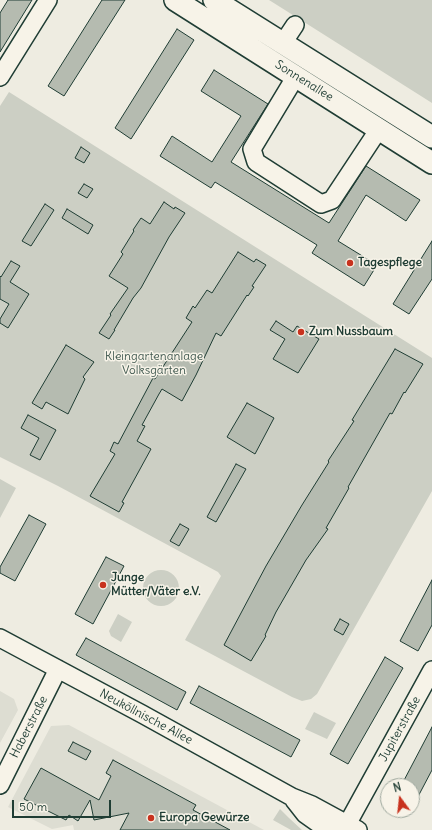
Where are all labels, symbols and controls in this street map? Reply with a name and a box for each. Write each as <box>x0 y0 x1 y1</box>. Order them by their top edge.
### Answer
street label: Sonnenallee <box>272 57 336 105</box>
place label: Tagespflege <box>358 256 422 270</box>
marker: Tagespflege <box>345 258 355 268</box>
place label: Zum Nussbaum <box>309 325 393 339</box>
marker: Zum Nussbaum <box>296 327 306 337</box>
park label: Kleingartenanlage Volksgärten <box>105 350 203 378</box>
place label: Junge Mütter/Väter e.V. <box>111 571 201 599</box>
marker: Junge Mütter/Väter e.V. <box>98 580 108 590</box>
street label: Neuköllnische Allee <box>97 686 195 748</box>
street label: Haberstraße <box>7 694 51 760</box>
street label: Jupiterstraße <box>376 694 424 764</box>
north arrow <box>380 778 420 818</box>
text: N <box>392 780 403 795</box>
scale bar <box>14 792 113 818</box>
text: 50 m <box>19 799 47 814</box>
place label: Europa Gewürze <box>159 811 249 825</box>
marker: Europa Gewürze <box>146 813 156 823</box>

